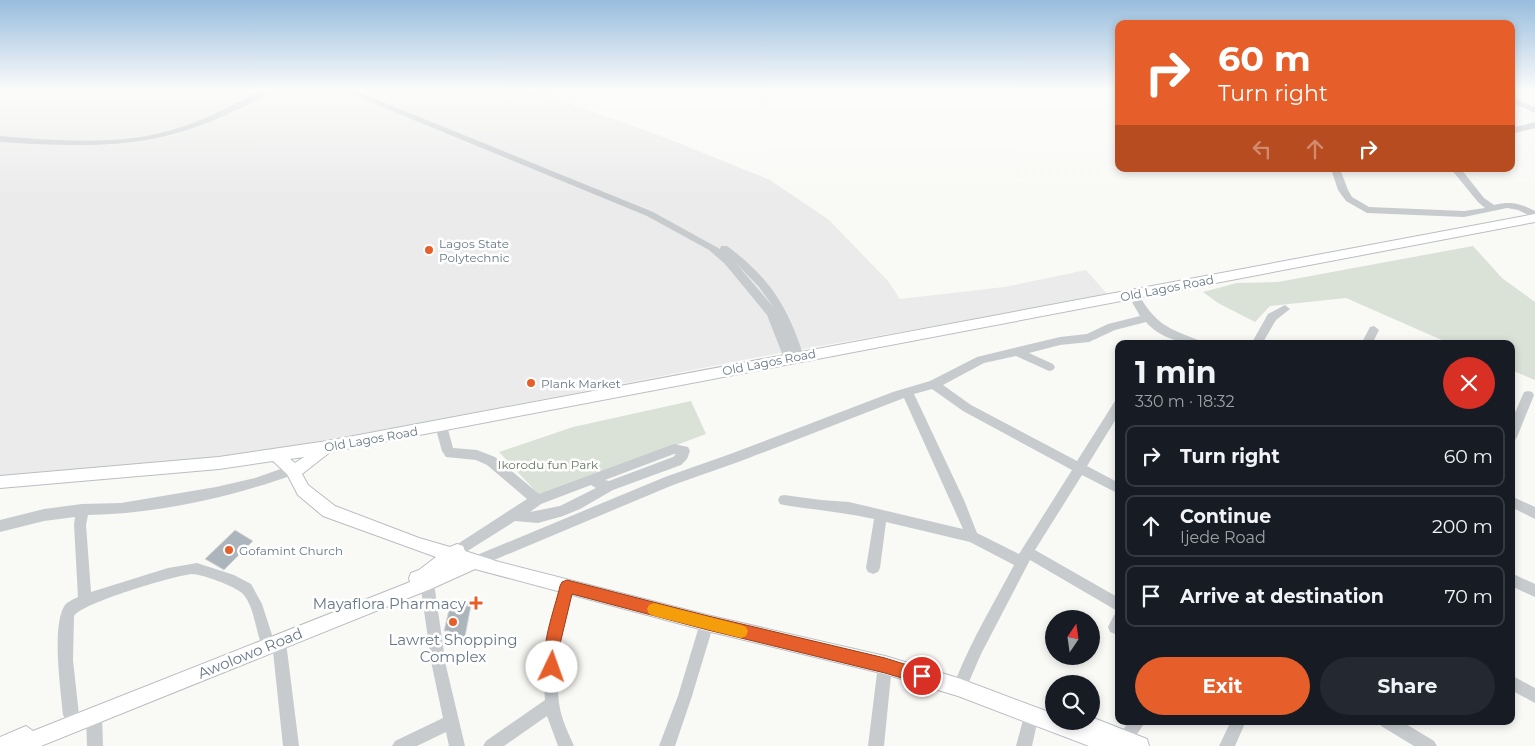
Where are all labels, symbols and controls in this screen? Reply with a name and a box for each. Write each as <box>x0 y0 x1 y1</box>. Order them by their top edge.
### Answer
text: 60 m <box>1218 37 1311 80</box>
icon: right <box>1135 40 1200 105</box>
text: Turn right <box>1218 80 1328 107</box>
icon: left <box>1248 135 1276 163</box>
icon: ahead <box>1301 135 1329 163</box>
icon: right <box>1354 135 1382 163</box>
place label: Lagos State Polytechnic <box>439 236 510 265</box>
marker: Lagos State Polytechnic <box>423 244 435 256</box>
street label: Old Lagos Road <box>1119 272 1215 304</box>
street label: Old Lagos Road <box>721 346 817 378</box>
text: 1 min <box>1135 354 1216 391</box>
button: close <box>1443 357 1495 409</box>
place label: Plank Market <box>541 376 621 391</box>
marker: Plank Market <box>525 377 537 389</box>
text: 330 m · 18:32 <box>1135 392 1235 411</box>
street label: Old Lagos Road <box>323 423 419 455</box>
icon: right <box>1137 442 1165 470</box>
text: Turn right <box>1180 445 1280 468</box>
text: 60 m <box>1444 445 1493 468</box>
park label: Ikorodu fun Park <box>498 457 599 472</box>
text: Continue <box>1180 505 1271 528</box>
icon: ahead <box>1137 512 1165 540</box>
text: 200 m <box>1432 515 1493 538</box>
text: Ijede Road <box>1180 528 1266 547</box>
place label: Gofamint Church <box>239 543 343 558</box>
marker: Gofamint Church <box>223 544 235 556</box>
icon: arrive <box>1137 582 1165 610</box>
text: Arrive at destination <box>1180 585 1384 608</box>
text: 70 m <box>1444 585 1493 608</box>
place label: Mayaflora Pharmacy <box>313 594 467 613</box>
marker: Mayaflora Pharmacy <box>470 597 482 609</box>
north arrow <box>1045 610 1100 665</box>
map controls <box>1045 610 1100 730</box>
marker: Lawret Shopping Complex <box>447 616 459 628</box>
street label: Awolowo Road <box>195 623 305 683</box>
place label: Lawret Shopping Complex <box>388 630 518 666</box>
position arrow <box>525 640 577 692</box>
pin <box>901 655 943 697</box>
button: Exit <box>1135 657 1310 715</box>
button: Share <box>1320 657 1495 715</box>
icon: arrive <box>908 662 936 690</box>
button: search <box>1045 675 1100 730</box>

